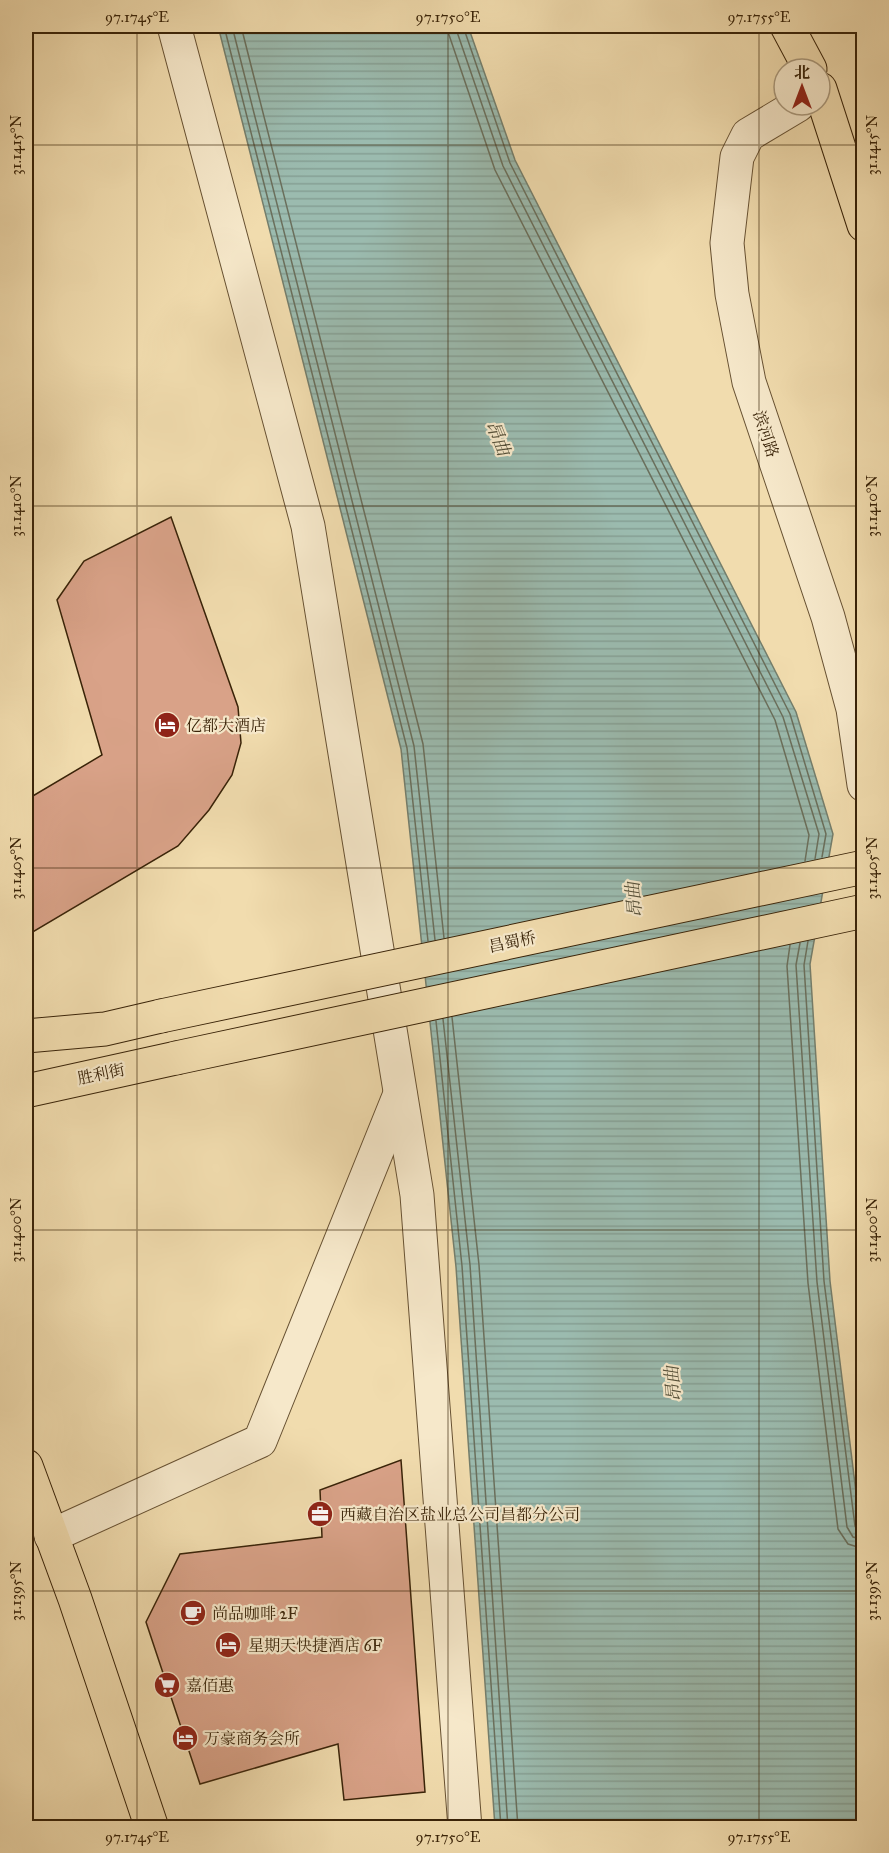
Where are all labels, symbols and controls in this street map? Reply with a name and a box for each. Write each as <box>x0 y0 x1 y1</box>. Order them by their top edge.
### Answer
text: 97.1745°E <box>105 8 169 26</box>
text: 97.1750°E <box>416 8 481 26</box>
text: 97.1755°E <box>727 8 791 26</box>
north arrow <box>772 57 832 117</box>
text: 北 <box>794 63 810 82</box>
text: 31.1415°N <box>7 115 25 175</box>
text: 31.1415°N <box>863 115 881 175</box>
street label: 滨河路 <box>750 408 782 460</box>
water label: 昂曲 <box>481 417 516 461</box>
text: 31.1410°N <box>7 475 25 537</box>
text: 31.1410°N <box>863 475 881 537</box>
hotel icon: 亿都大酒店 <box>152 710 182 740</box>
place label: 亿都大酒店 <box>186 716 266 735</box>
text: 31.1405°N <box>7 836 25 900</box>
text: 31.1405°N <box>863 836 881 900</box>
water label: 昂曲 <box>621 879 647 919</box>
street label: 昌蜀桥 <box>487 928 537 956</box>
street label: 胜利街 <box>76 1060 126 1088</box>
text: 31.1400°N <box>7 1197 25 1262</box>
text: 31.1400°N <box>863 1197 881 1262</box>
water label: 昂曲 <box>660 1363 686 1403</box>
office icon: 西藏自治区盐业总公司昌都分公司 <box>305 1499 335 1529</box>
place label: 西藏自治区盐业总公司昌都分公司 <box>340 1505 580 1524</box>
text: 31.1395°N <box>7 1561 25 1621</box>
text: 31.1395°N <box>863 1561 881 1621</box>
cafe icon: 尚品咖啡 2F <box>178 1598 208 1628</box>
place label: 尚品咖啡 2F <box>212 1604 298 1623</box>
hotel icon: 星期天快捷酒店 6F <box>213 1630 243 1660</box>
place label: 星期天快捷酒店 6F <box>248 1636 383 1655</box>
supermarket icon: 嘉佰惠 <box>152 1670 182 1700</box>
place label: 嘉佰惠 <box>186 1676 234 1695</box>
hotel icon: 万豪商务会所 <box>170 1723 200 1753</box>
place label: 万豪商务会所 <box>204 1729 300 1748</box>
text: 97.1745°E <box>105 1828 169 1846</box>
text: 97.1750°E <box>416 1828 481 1846</box>
text: 97.1755°E <box>727 1828 791 1846</box>

